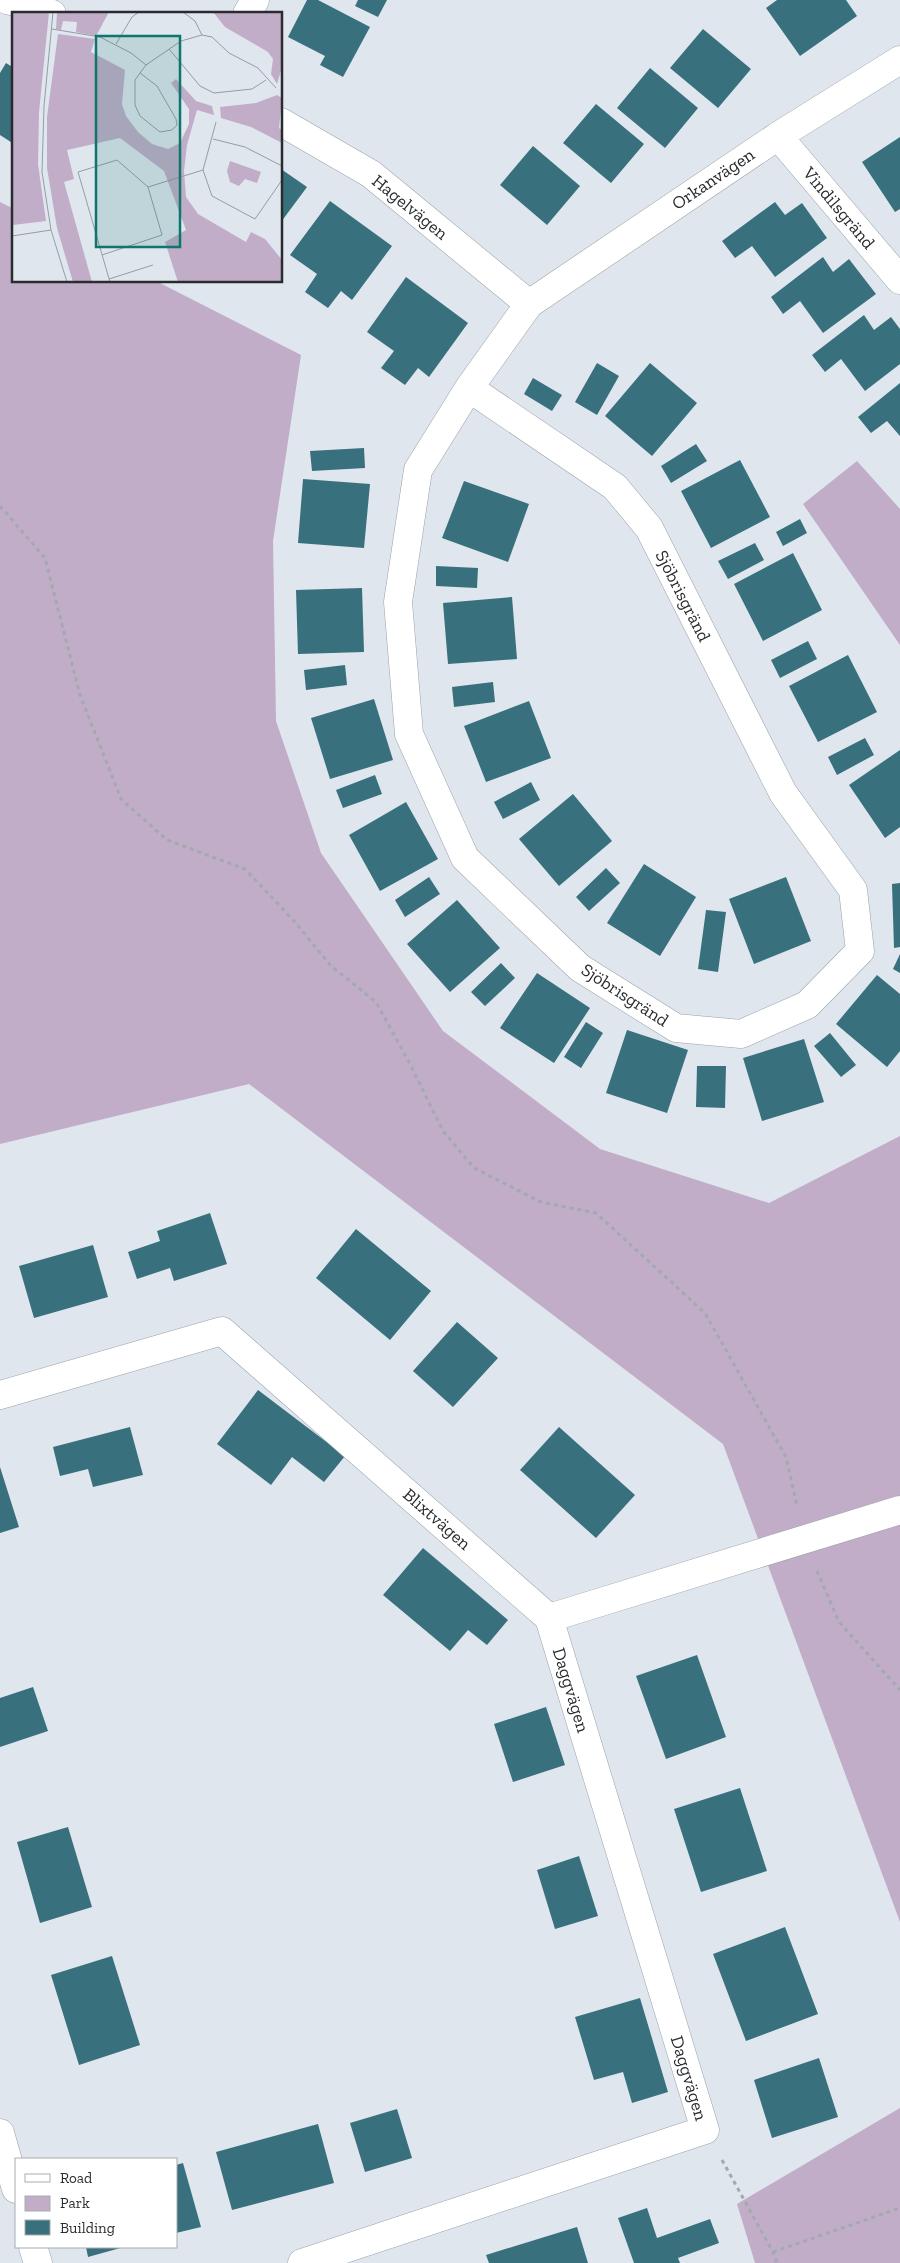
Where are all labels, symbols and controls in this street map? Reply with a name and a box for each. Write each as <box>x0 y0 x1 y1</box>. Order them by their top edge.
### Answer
inset map <box>12 12 282 282</box>
street label: Orkanvägen <box>667 143 759 215</box>
street label: Vindilsgränd <box>798 162 880 254</box>
street label: Hagelvägen <box>368 170 453 245</box>
street label: Sjöbrisgränd <box>651 547 716 646</box>
street label: Sjöbrisgränd <box>577 959 673 1031</box>
street label: Blixtvägen <box>398 1483 476 1555</box>
street label: Daggvägen <box>548 1645 595 1736</box>
street label: Daggvägen <box>666 2033 713 2124</box>
legend <box>15 2158 178 2248</box>
text: Road <box>60 2169 93 2187</box>
text: Park <box>60 2194 90 2212</box>
text: Building <box>60 2219 115 2237</box>

